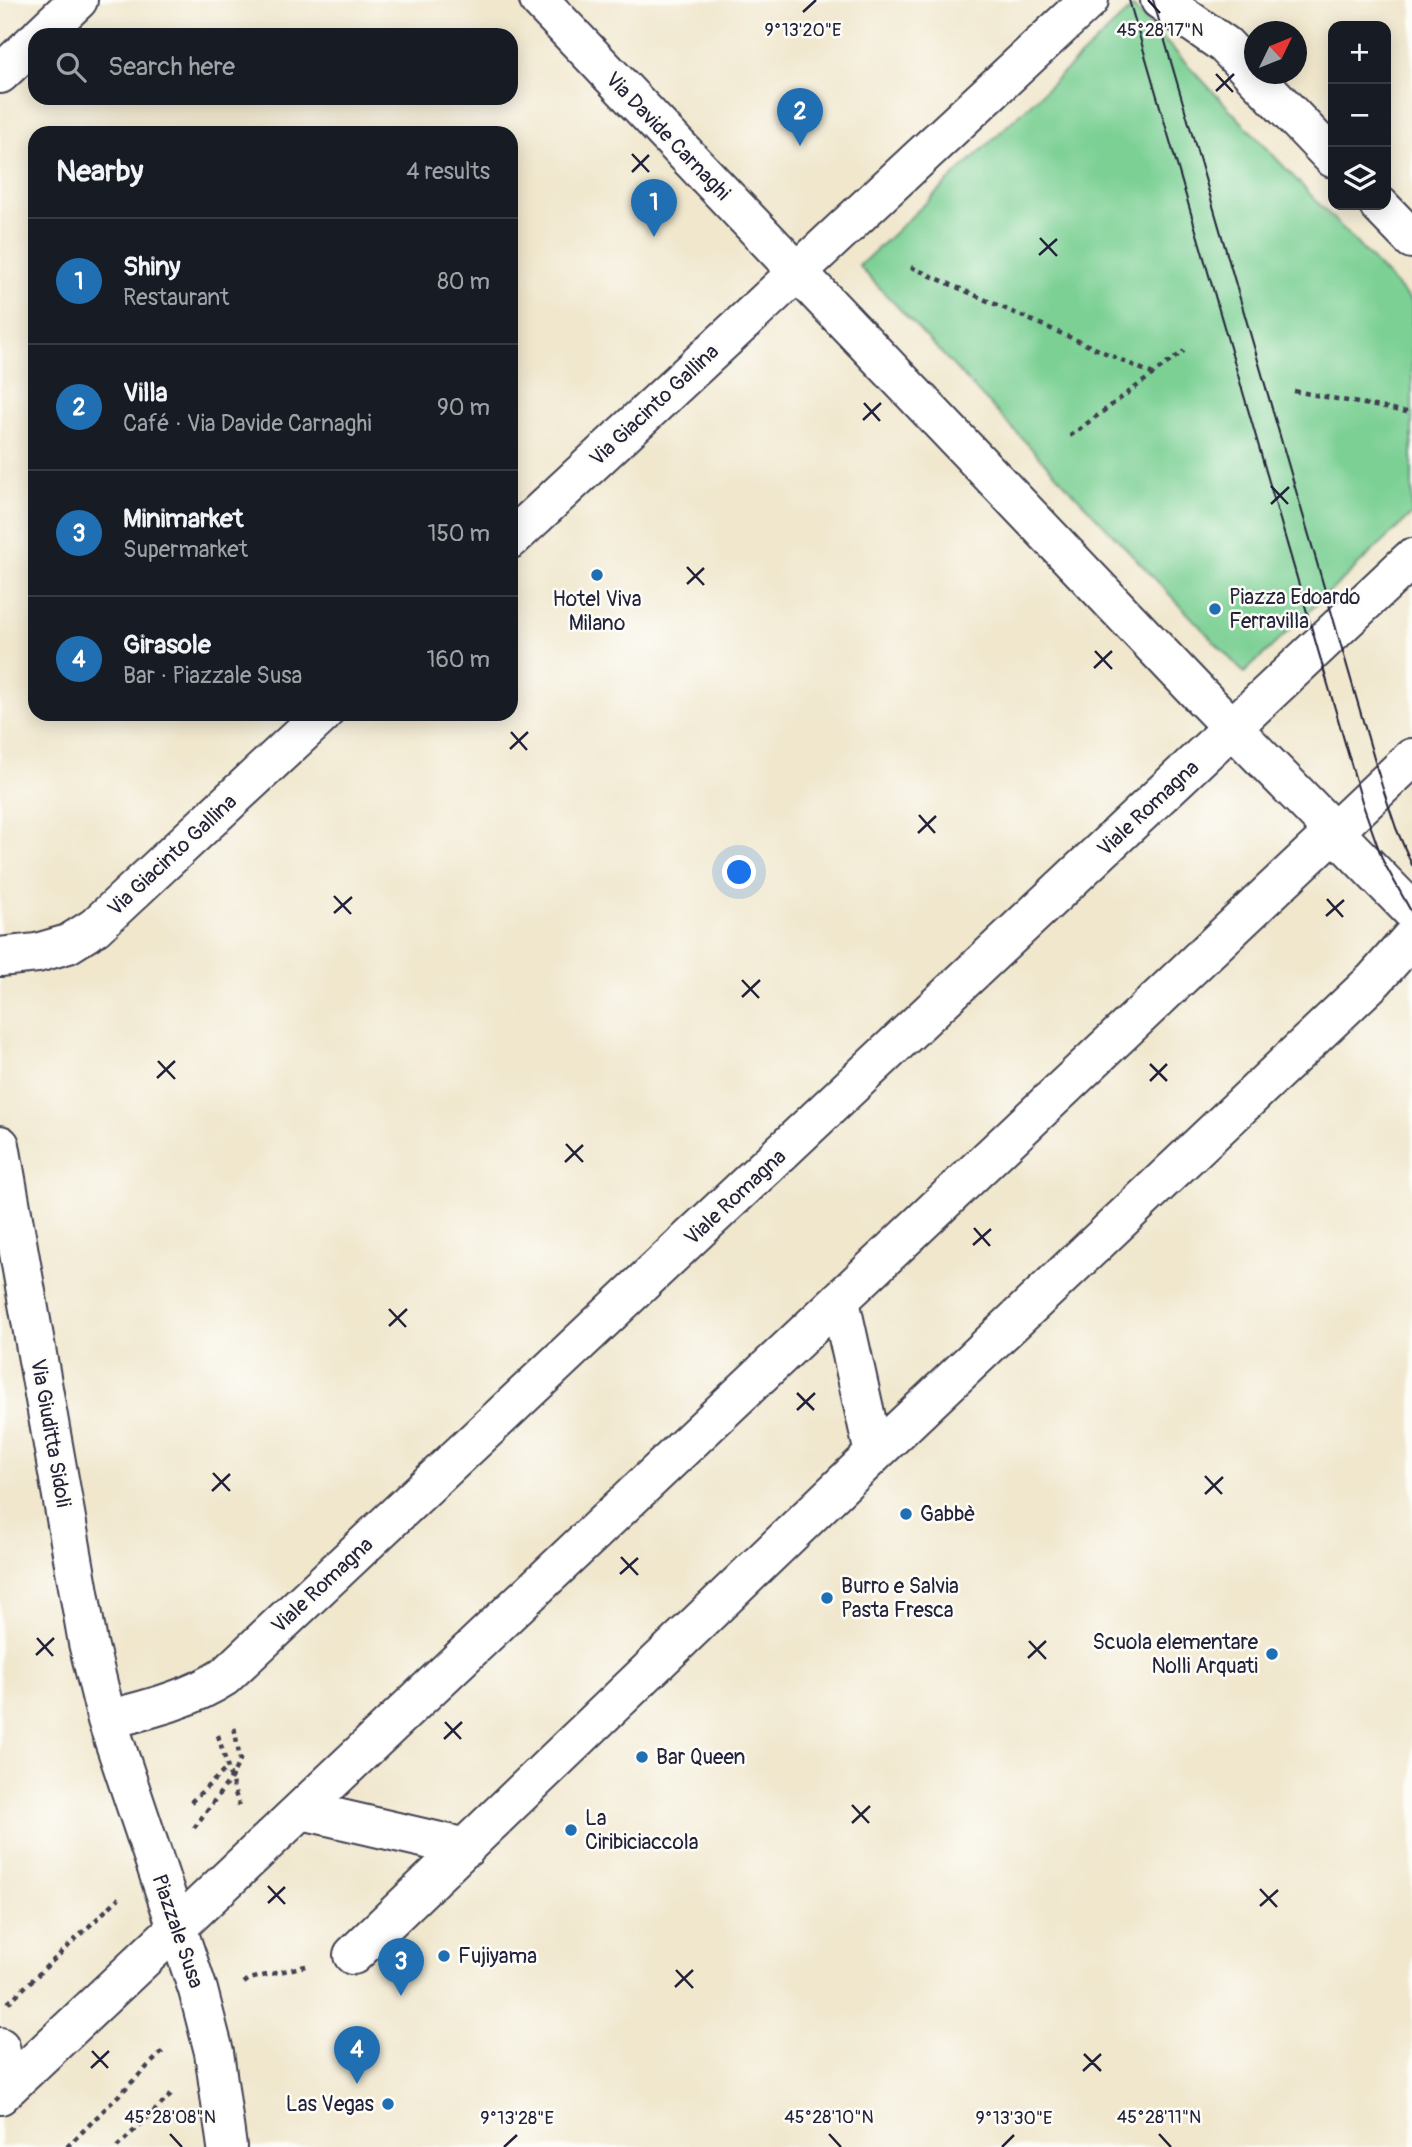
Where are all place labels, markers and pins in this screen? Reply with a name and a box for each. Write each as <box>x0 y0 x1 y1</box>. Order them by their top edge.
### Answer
pin: 2 <box>777 88 823 146</box>
pin: 1 <box>631 179 677 237</box>
marker: Hotel Viva Milano <box>589 567 605 583</box>
place label: Piazza Edoardo Ferravilla <box>1229 584 1360 635</box>
place label: Hotel Viva Milano <box>552 586 642 637</box>
marker: Piazza Edoardo Ferravilla <box>1207 601 1223 617</box>
place label: Gabbè <box>920 1501 976 1528</box>
marker: Gabbè <box>898 1506 914 1522</box>
place label: Burro e Salvia Pasta Fresca <box>841 1573 959 1624</box>
marker: Burro e Salvia Pasta Fresca <box>819 1590 835 1606</box>
place label: Scuola elementare Nolli Arquati <box>1093 1629 1259 1680</box>
marker: Scuola elementare Nolli Arquati <box>1264 1646 1280 1662</box>
place label: Bar Queen <box>656 1744 745 1771</box>
marker: Bar Queen <box>634 1749 650 1765</box>
place label: La Ciribiciaccola <box>585 1805 699 1856</box>
marker: La Ciribiciaccola <box>563 1822 579 1838</box>
pin: 3 <box>378 1938 424 1996</box>
place label: Fujiyama <box>458 1943 537 1970</box>
marker: Fujiyama <box>436 1948 452 1964</box>
pin: 4 <box>334 2026 380 2084</box>
place label: Las Vegas <box>286 2091 375 2118</box>
marker: Las Vegas <box>380 2096 396 2112</box>

